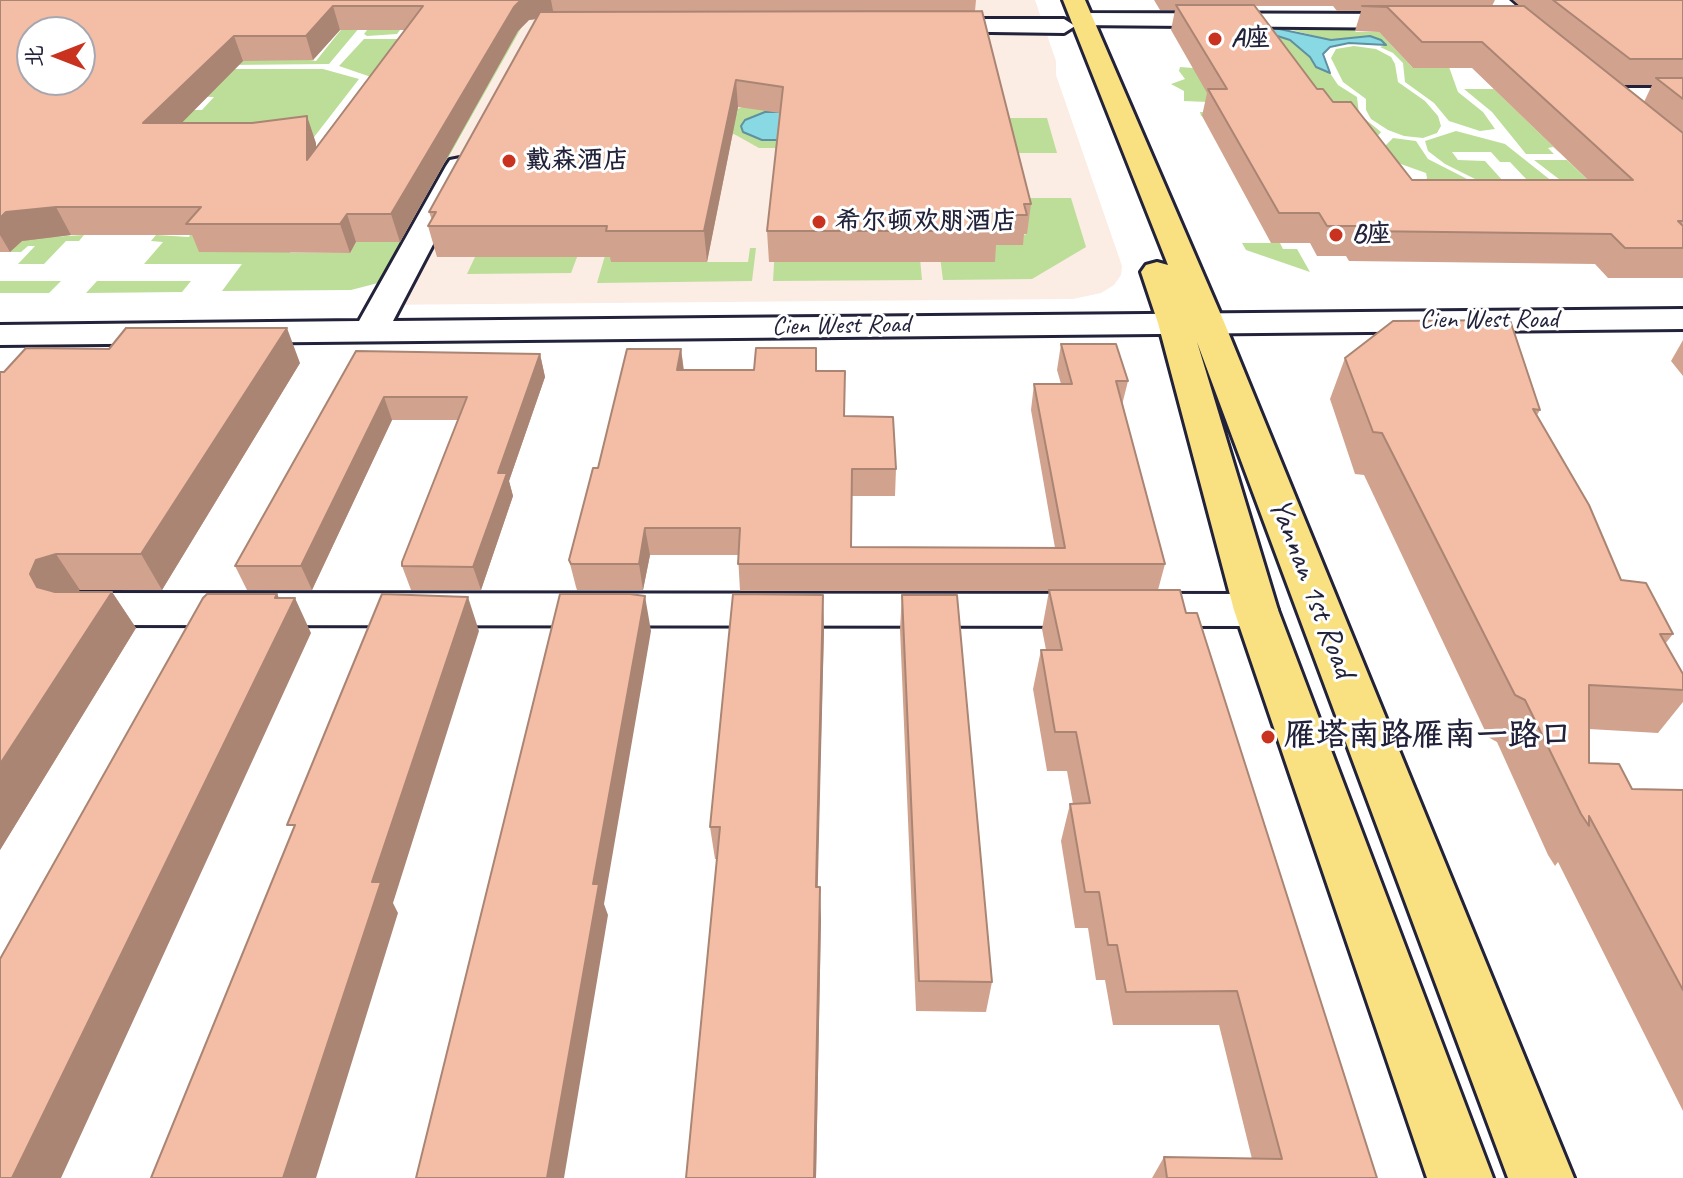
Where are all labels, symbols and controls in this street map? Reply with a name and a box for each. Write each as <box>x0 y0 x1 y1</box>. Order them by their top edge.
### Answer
north arrow <box>16 16 96 96</box>
place label: A座 <box>1231 23 1270 55</box>
marker: A座 <box>1206 30 1224 48</box>
text: 北 <box>20 45 48 67</box>
place label: 戴森酒店 <box>525 145 629 177</box>
marker: 戴森酒店 <box>500 152 518 170</box>
place label: 希尔顿欢朋酒店 <box>835 206 1017 238</box>
marker: 希尔顿欢朋酒店 <box>810 213 828 231</box>
place label: B座 <box>1352 219 1392 251</box>
marker: B座 <box>1327 226 1345 244</box>
street label: Cien West Road <box>1420 304 1558 336</box>
street label: Cien West Road <box>772 309 910 343</box>
street label: Yannan 1st Road <box>1259 493 1363 683</box>
place label: 雁塔南路雁南一路口 <box>1284 718 1572 756</box>
marker: 雁塔南路雁南一路口 <box>1259 728 1277 746</box>

